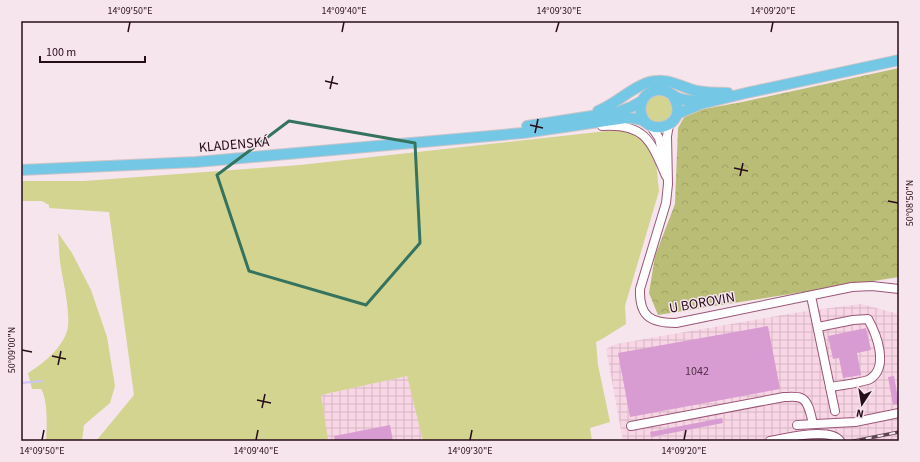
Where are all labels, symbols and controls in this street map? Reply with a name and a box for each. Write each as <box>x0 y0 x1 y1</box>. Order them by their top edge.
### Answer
text: 14°09'50"E <box>107 4 153 18</box>
text: 14°09'40"E <box>321 4 367 18</box>
text: 14°09'30"E <box>536 4 582 18</box>
text: 14°09'20"E <box>750 4 796 18</box>
scale bar <box>40 38 145 64</box>
text: 100 m <box>46 44 76 61</box>
street label: KLADENSKÁ <box>198 132 270 158</box>
text: 50°08'50"N <box>903 180 917 226</box>
street label: U BOROVIN <box>668 287 736 319</box>
text: 50°09'00"N <box>5 327 19 373</box>
house number: 1042 <box>685 363 709 380</box>
north arrow <box>842 384 882 424</box>
text: N <box>855 405 865 421</box>
text: 14°09'50"E <box>19 444 65 458</box>
text: 14°09'40"E <box>233 444 279 458</box>
text: 14°09'30"E <box>447 444 493 458</box>
text: 14°09'20"E <box>661 444 707 458</box>

